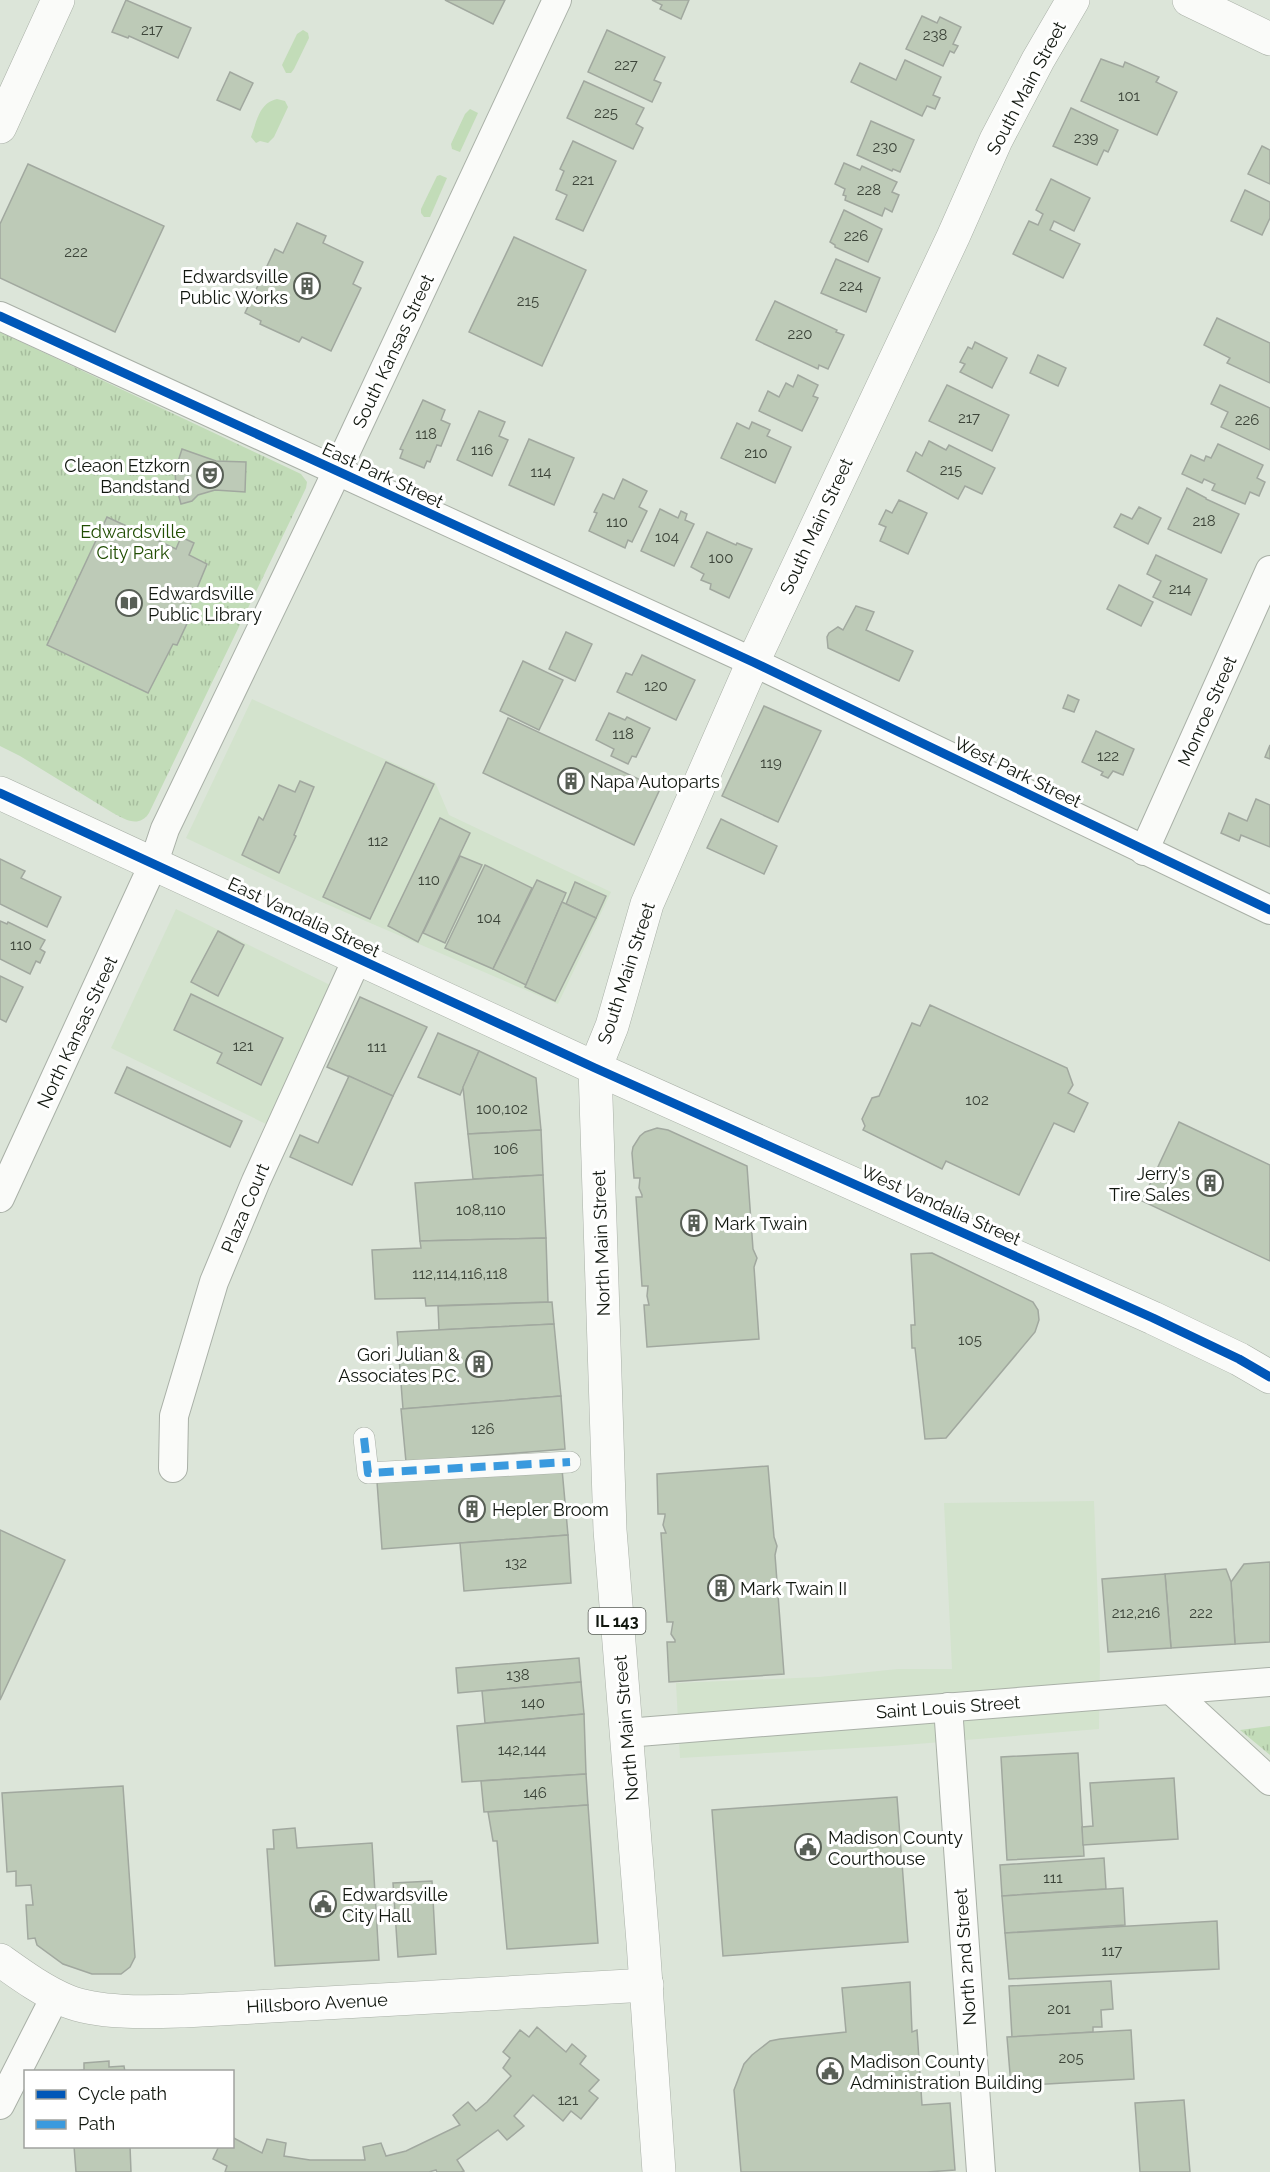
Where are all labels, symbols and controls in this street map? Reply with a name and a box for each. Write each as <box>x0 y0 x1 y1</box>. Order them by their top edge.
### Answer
street label: South Main Street <box>982 18 1070 158</box>
house number: 217 <box>141 21 163 39</box>
house number: 238 <box>923 26 947 44</box>
house number: 227 <box>614 56 638 74</box>
house number: 101 <box>1118 87 1141 105</box>
house number: 225 <box>594 104 618 122</box>
house number: 239 <box>1074 129 1099 147</box>
house number: 230 <box>872 138 898 156</box>
house number: 221 <box>572 171 595 189</box>
house number: 228 <box>857 181 881 199</box>
house number: 226 <box>844 227 868 245</box>
house number: 222 <box>64 243 88 261</box>
place label: Edwardsville Public Works <box>179 266 288 308</box>
building icon: Edwardsville Public Works <box>292 271 322 301</box>
street label: South Kansas Street <box>348 271 438 431</box>
house number: 224 <box>839 277 863 295</box>
house number: 215 <box>517 292 539 310</box>
house number: 220 <box>788 325 812 343</box>
house number: 217 <box>958 409 980 427</box>
house number: 226 <box>1235 411 1259 429</box>
house number: 118 <box>415 425 437 443</box>
street label: East Park Street <box>319 438 447 512</box>
house number: 116 <box>471 441 493 459</box>
house number: 210 <box>744 444 768 462</box>
place label: Cleaon Etzkorn Bandstand <box>64 455 190 497</box>
street label: South Main Street <box>775 455 857 597</box>
theatre icon: Cleaon Etzkorn Bandstand <box>195 460 225 490</box>
house number: 215 <box>940 461 962 479</box>
house number: 114 <box>530 463 552 481</box>
house number: 218 <box>1192 512 1216 530</box>
house number: 110 <box>606 513 628 531</box>
park label: Edwardsville City Park <box>80 521 186 563</box>
house number: 104 <box>655 528 679 546</box>
house number: 100 <box>709 549 733 567</box>
house number: 214 <box>1169 580 1191 598</box>
place label: Edwardsville Public Library <box>148 583 262 625</box>
library icon: Edwardsville Public Library <box>114 588 144 618</box>
street label: Monroe Street <box>1173 653 1241 769</box>
house number: 120 <box>644 677 668 695</box>
house number: 118 <box>612 725 634 743</box>
street label: West Park Street <box>951 732 1085 812</box>
house number: 122 <box>1097 747 1119 765</box>
house number: 119 <box>760 754 782 772</box>
building icon: Napa Autoparts <box>556 766 586 796</box>
place label: Napa Autoparts <box>590 771 720 792</box>
house number: 112 <box>368 832 389 850</box>
house number: 110 <box>418 871 440 889</box>
street label: East Vandalia Street <box>225 873 383 961</box>
street label: South Main Street <box>593 899 659 1047</box>
house number: 104 <box>477 909 501 927</box>
house number: 110 <box>10 936 32 954</box>
street label: North Kansas Street <box>33 953 121 1111</box>
house number: 121 <box>233 1037 254 1055</box>
house number: 111 <box>367 1038 387 1056</box>
house number: 102 <box>965 1091 989 1109</box>
house number: 100,102 <box>476 1100 528 1118</box>
house number: 106 <box>494 1140 518 1158</box>
street label: Plaza Court <box>217 1160 273 1256</box>
street label: West Vandalia Street <box>858 1160 1024 1250</box>
place label: Jerry's Tire Sales <box>1109 1163 1190 1205</box>
building icon: Jerry's Tire Sales <box>1195 1168 1225 1198</box>
street label: North Main Street <box>588 1170 614 1316</box>
house number: 108,110 <box>456 1201 506 1219</box>
building icon: Mark Twain <box>679 1208 709 1238</box>
place label: Mark Twain <box>714 1213 808 1234</box>
house number: 112,114,116,118 <box>412 1265 508 1283</box>
house number: 105 <box>958 1331 982 1349</box>
place label: Gori Julian & Associates P.C. <box>338 1344 460 1386</box>
building icon: Gori Julian & Associates P.C. <box>464 1349 494 1379</box>
house number: 126 <box>471 1420 495 1438</box>
building icon: Hepler Broom <box>457 1494 487 1524</box>
place label: Hepler Broom <box>492 1499 609 1520</box>
house number: 132 <box>505 1554 527 1572</box>
building icon: Mark Twain II <box>706 1573 736 1603</box>
place label: Mark Twain II <box>740 1578 847 1599</box>
house number: 212,216 <box>1112 1604 1160 1622</box>
house number: 222 <box>1189 1604 1213 1622</box>
road number: IL 143 <box>588 1608 646 1634</box>
street label: North Main Street <box>609 1654 643 1802</box>
house number: 138 <box>506 1666 530 1684</box>
street label: Saint Louis Street <box>875 1691 1021 1723</box>
house number: 140 <box>521 1694 545 1712</box>
house number: 142,144 <box>498 1741 546 1759</box>
house number: 146 <box>523 1784 547 1802</box>
place label: Madison County Courthouse <box>828 1827 963 1869</box>
public building icon: Madison County Courthouse <box>793 1832 823 1862</box>
house number: 111 <box>1043 1869 1063 1887</box>
place label: Edwardsville City Hall <box>342 1884 448 1926</box>
street label: North 2nd Street <box>950 1888 980 2026</box>
public building icon: Edwardsville City Hall <box>308 1889 338 1919</box>
house number: 117 <box>1102 1942 1122 1960</box>
street label: Hillsboro Avenue <box>246 1989 389 2017</box>
house number: 201 <box>1047 2000 1071 2018</box>
house number: 205 <box>1058 2049 1084 2067</box>
place label: Madison County Administration Building <box>850 2051 1043 2093</box>
public building icon: Madison County Administration Building <box>815 2056 845 2086</box>
legend <box>24 2070 234 2148</box>
text: Cycle path <box>78 2083 167 2104</box>
house number: 121 <box>558 2091 579 2109</box>
text: Path <box>78 2113 115 2134</box>

